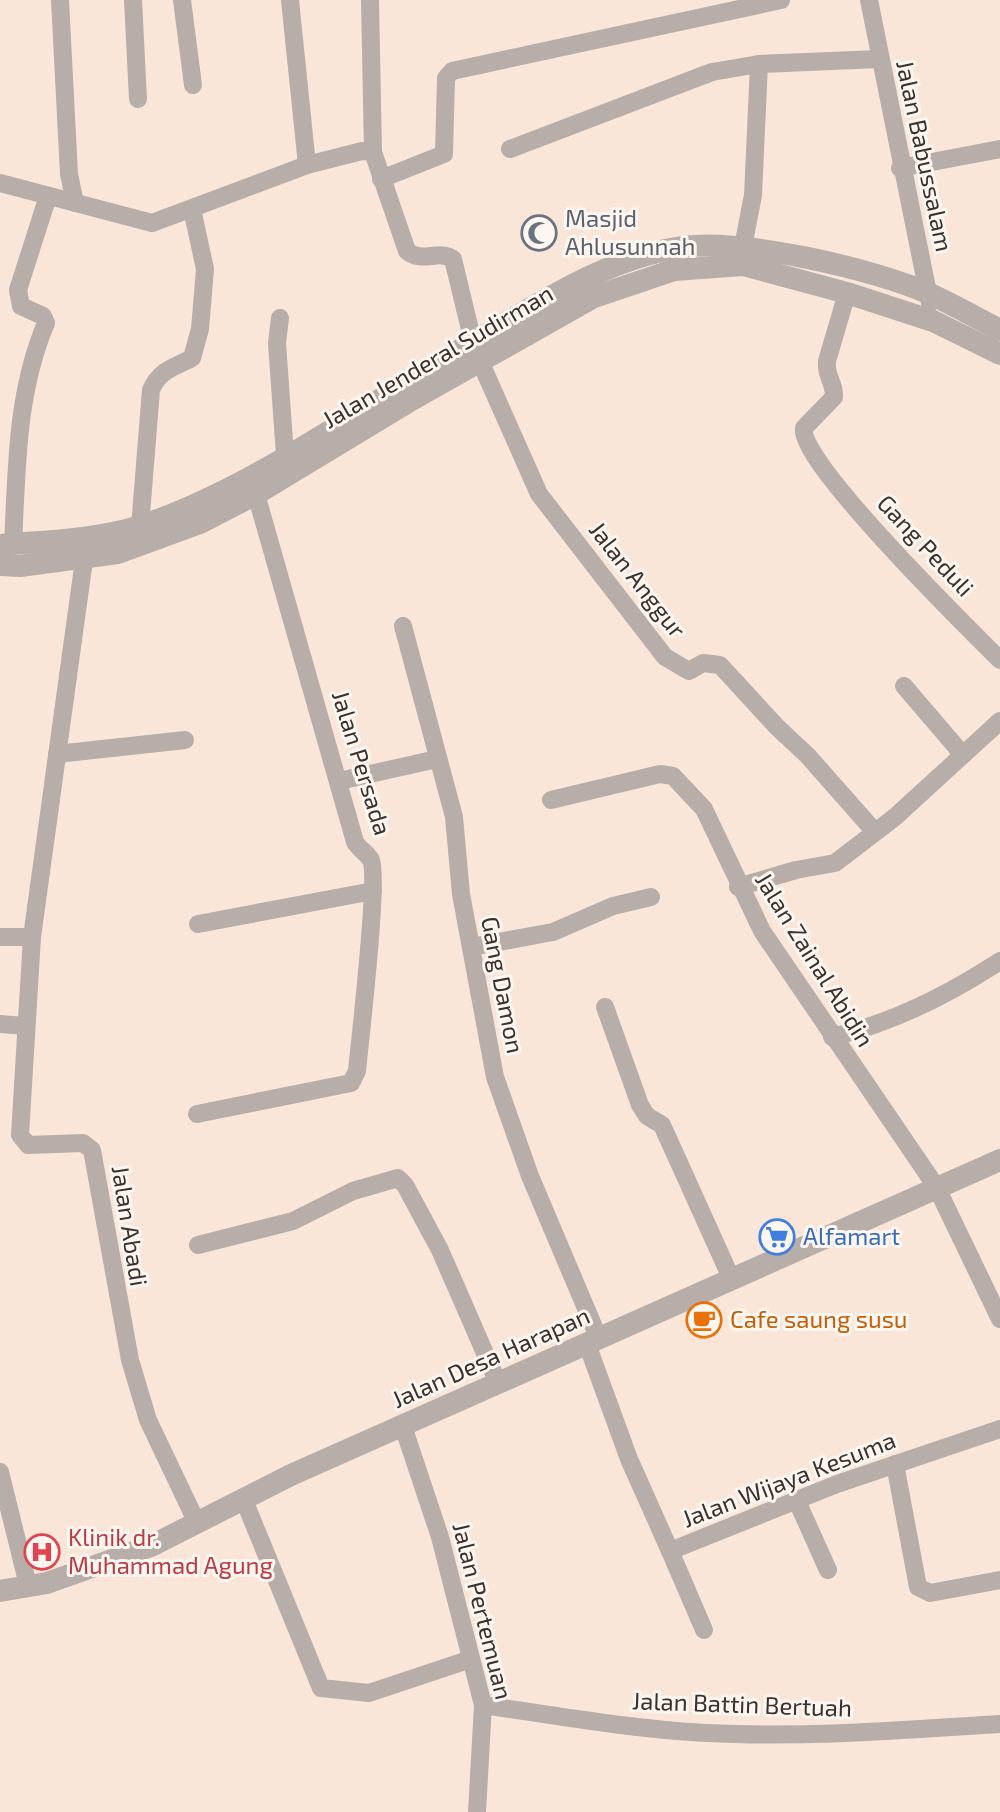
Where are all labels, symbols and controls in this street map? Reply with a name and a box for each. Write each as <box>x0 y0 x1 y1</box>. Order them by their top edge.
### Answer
street label: Jalan Babussalam <box>891 57 960 254</box>
place label: Masjid Ahlusunnah <box>565 203 696 260</box>
mosque icon: Masjid Ahlusunnah <box>520 214 558 252</box>
street label: Jalan Jenderal Sudirman <box>317 278 558 434</box>
street label: Gang Peduli <box>872 488 980 602</box>
street label: Jalan Anggur <box>584 515 693 643</box>
street label: Jalan Persada <box>327 687 398 838</box>
street label: Jalan Zainal Abidin <box>750 867 881 1052</box>
street label: Gang Damon <box>476 914 531 1056</box>
street label: Jalan Abadi <box>107 1163 154 1288</box>
supermarket icon: Alfamart <box>758 1218 796 1256</box>
place label: Alfamart <box>803 1221 900 1250</box>
street label: Jalan Desa Harapan <box>387 1300 594 1413</box>
cafe icon: Cafe saung susu <box>685 1301 723 1339</box>
place label: Cafe saung susu <box>730 1304 908 1333</box>
street label: Jalan Wijaya Kesuma <box>678 1424 899 1533</box>
street label: Jalan Pertemuan <box>447 1519 519 1702</box>
place label: Klinik dr. Muhammad Agung <box>68 1522 273 1579</box>
hospital icon: Klinik dr. Muhammad Agung <box>23 1533 61 1571</box>
street label: Jalan Battin Bertuah <box>632 1685 852 1722</box>

